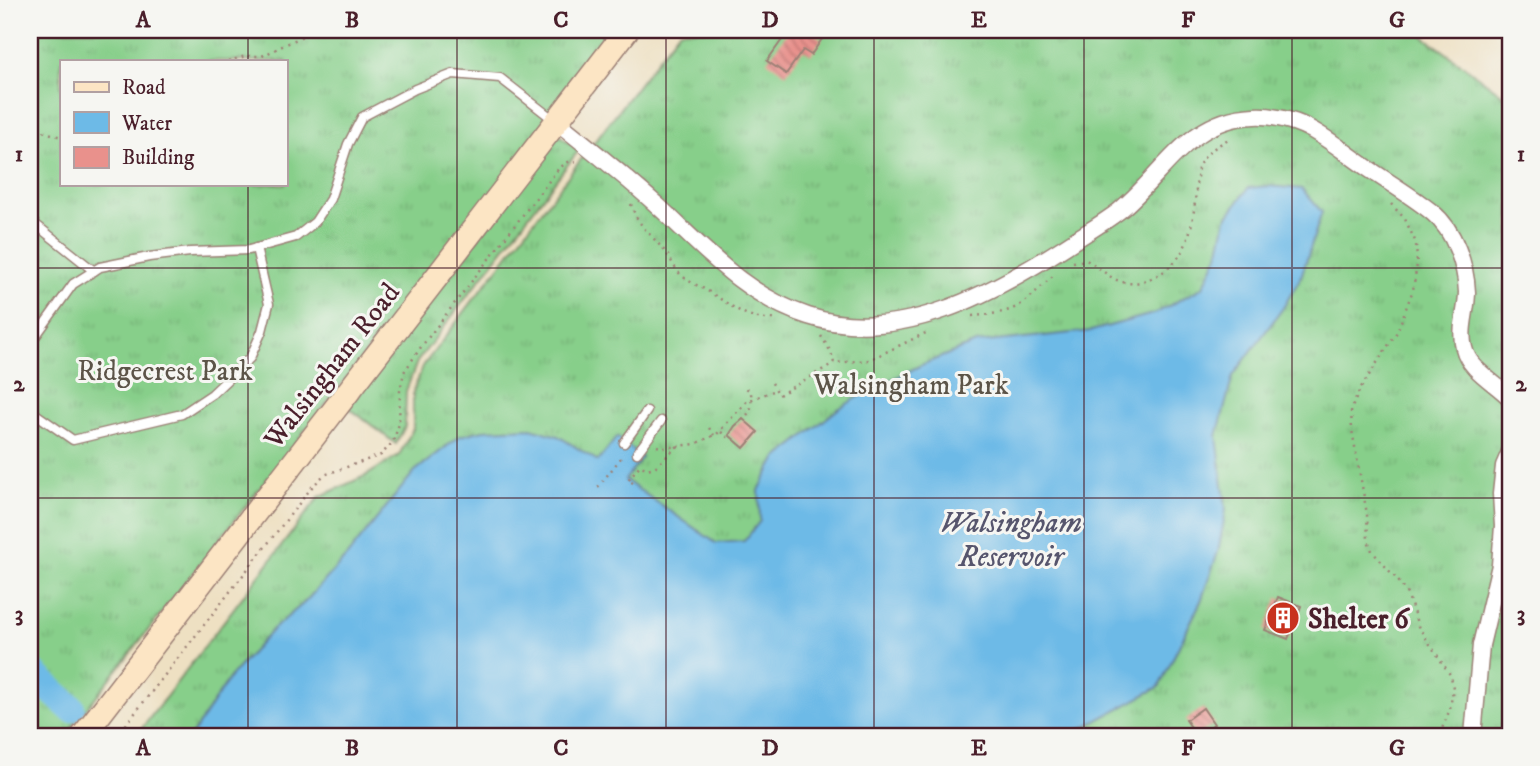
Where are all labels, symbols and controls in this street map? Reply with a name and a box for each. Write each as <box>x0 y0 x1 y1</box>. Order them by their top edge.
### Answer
text: A <box>135 6 152 35</box>
text: B <box>345 6 359 35</box>
text: C <box>553 6 569 35</box>
text: D <box>761 6 779 35</box>
text: E <box>971 6 987 35</box>
text: F <box>1181 6 1196 35</box>
text: G <box>1389 6 1405 35</box>
legend <box>60 60 287 186</box>
text: Road <box>122 75 166 101</box>
text: Water <box>121 111 172 137</box>
text: 1 <box>15 140 23 169</box>
text: 1 <box>1517 140 1525 169</box>
text: Building <box>122 145 195 171</box>
street label: Walsingham Road <box>256 276 408 457</box>
park label: Ridgecrest Park <box>77 354 253 389</box>
park label: Walsingham Park <box>812 368 1009 403</box>
text: 2 <box>13 370 25 399</box>
text: 2 <box>1515 370 1527 399</box>
water label: Walsingham Reservoir <box>940 505 1082 576</box>
building icon: Shelter 6 <box>1264 599 1302 637</box>
text: 3 <box>15 600 23 629</box>
text: 3 <box>1517 600 1525 629</box>
place label: Shelter 6 <box>1308 602 1410 637</box>
text: A <box>135 734 152 763</box>
text: B <box>345 734 359 763</box>
text: C <box>553 734 569 763</box>
text: D <box>761 734 779 763</box>
text: E <box>971 734 987 763</box>
text: F <box>1181 734 1196 763</box>
text: G <box>1389 734 1405 763</box>

